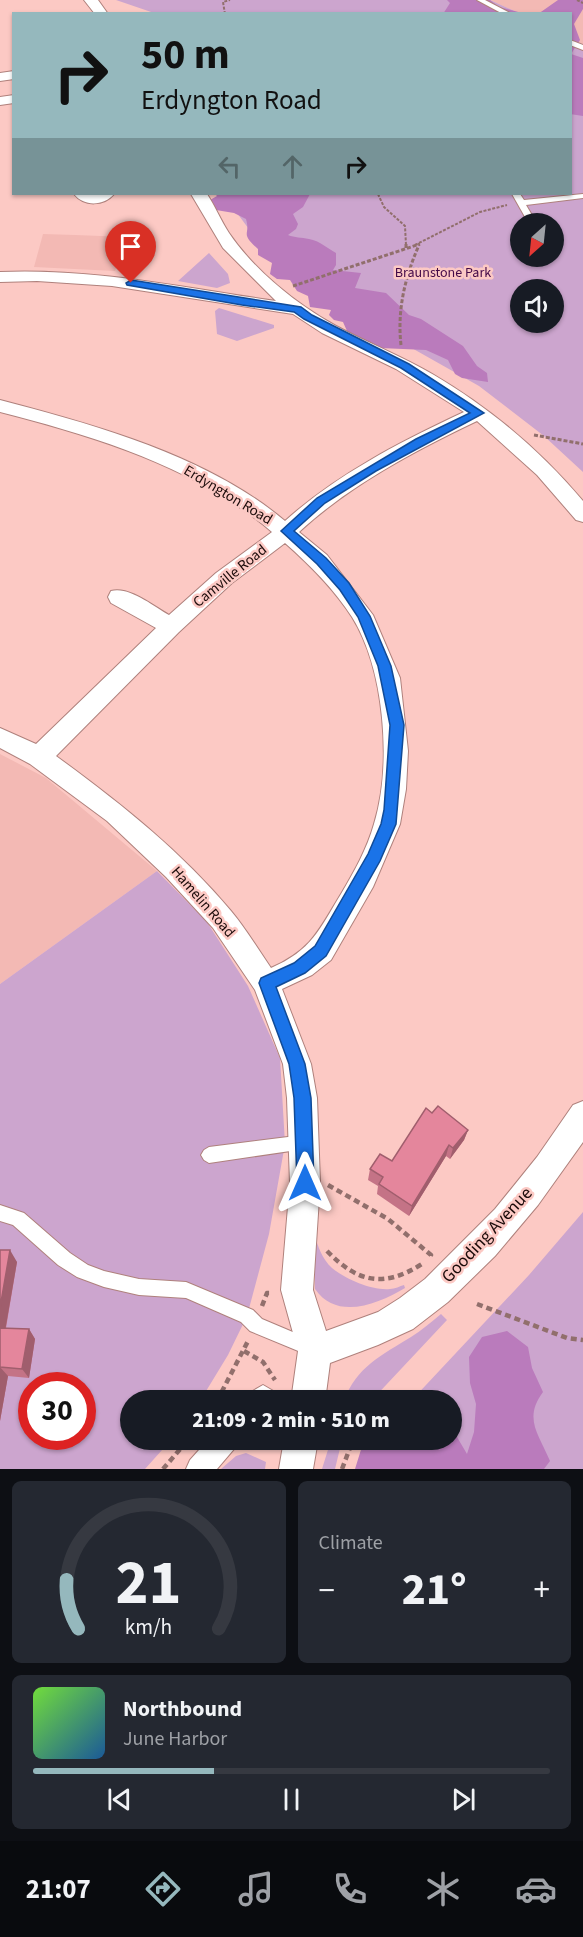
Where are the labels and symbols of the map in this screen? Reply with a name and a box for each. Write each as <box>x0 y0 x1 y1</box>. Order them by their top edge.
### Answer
north arrow <box>510 213 564 267</box>
pin <box>105 221 156 283</box>
park label: Braunstone Park <box>395 263 491 283</box>
street label: Erdyngton Road <box>180 460 276 530</box>
street label: Camville Road <box>189 540 271 612</box>
street label: Hamelin Road <box>166 862 240 942</box>
position arrow <box>273 1151 337 1215</box>
street label: Gooding Avenue <box>436 1181 538 1289</box>
speed limit sign: 30 <box>18 1372 96 1450</box>

